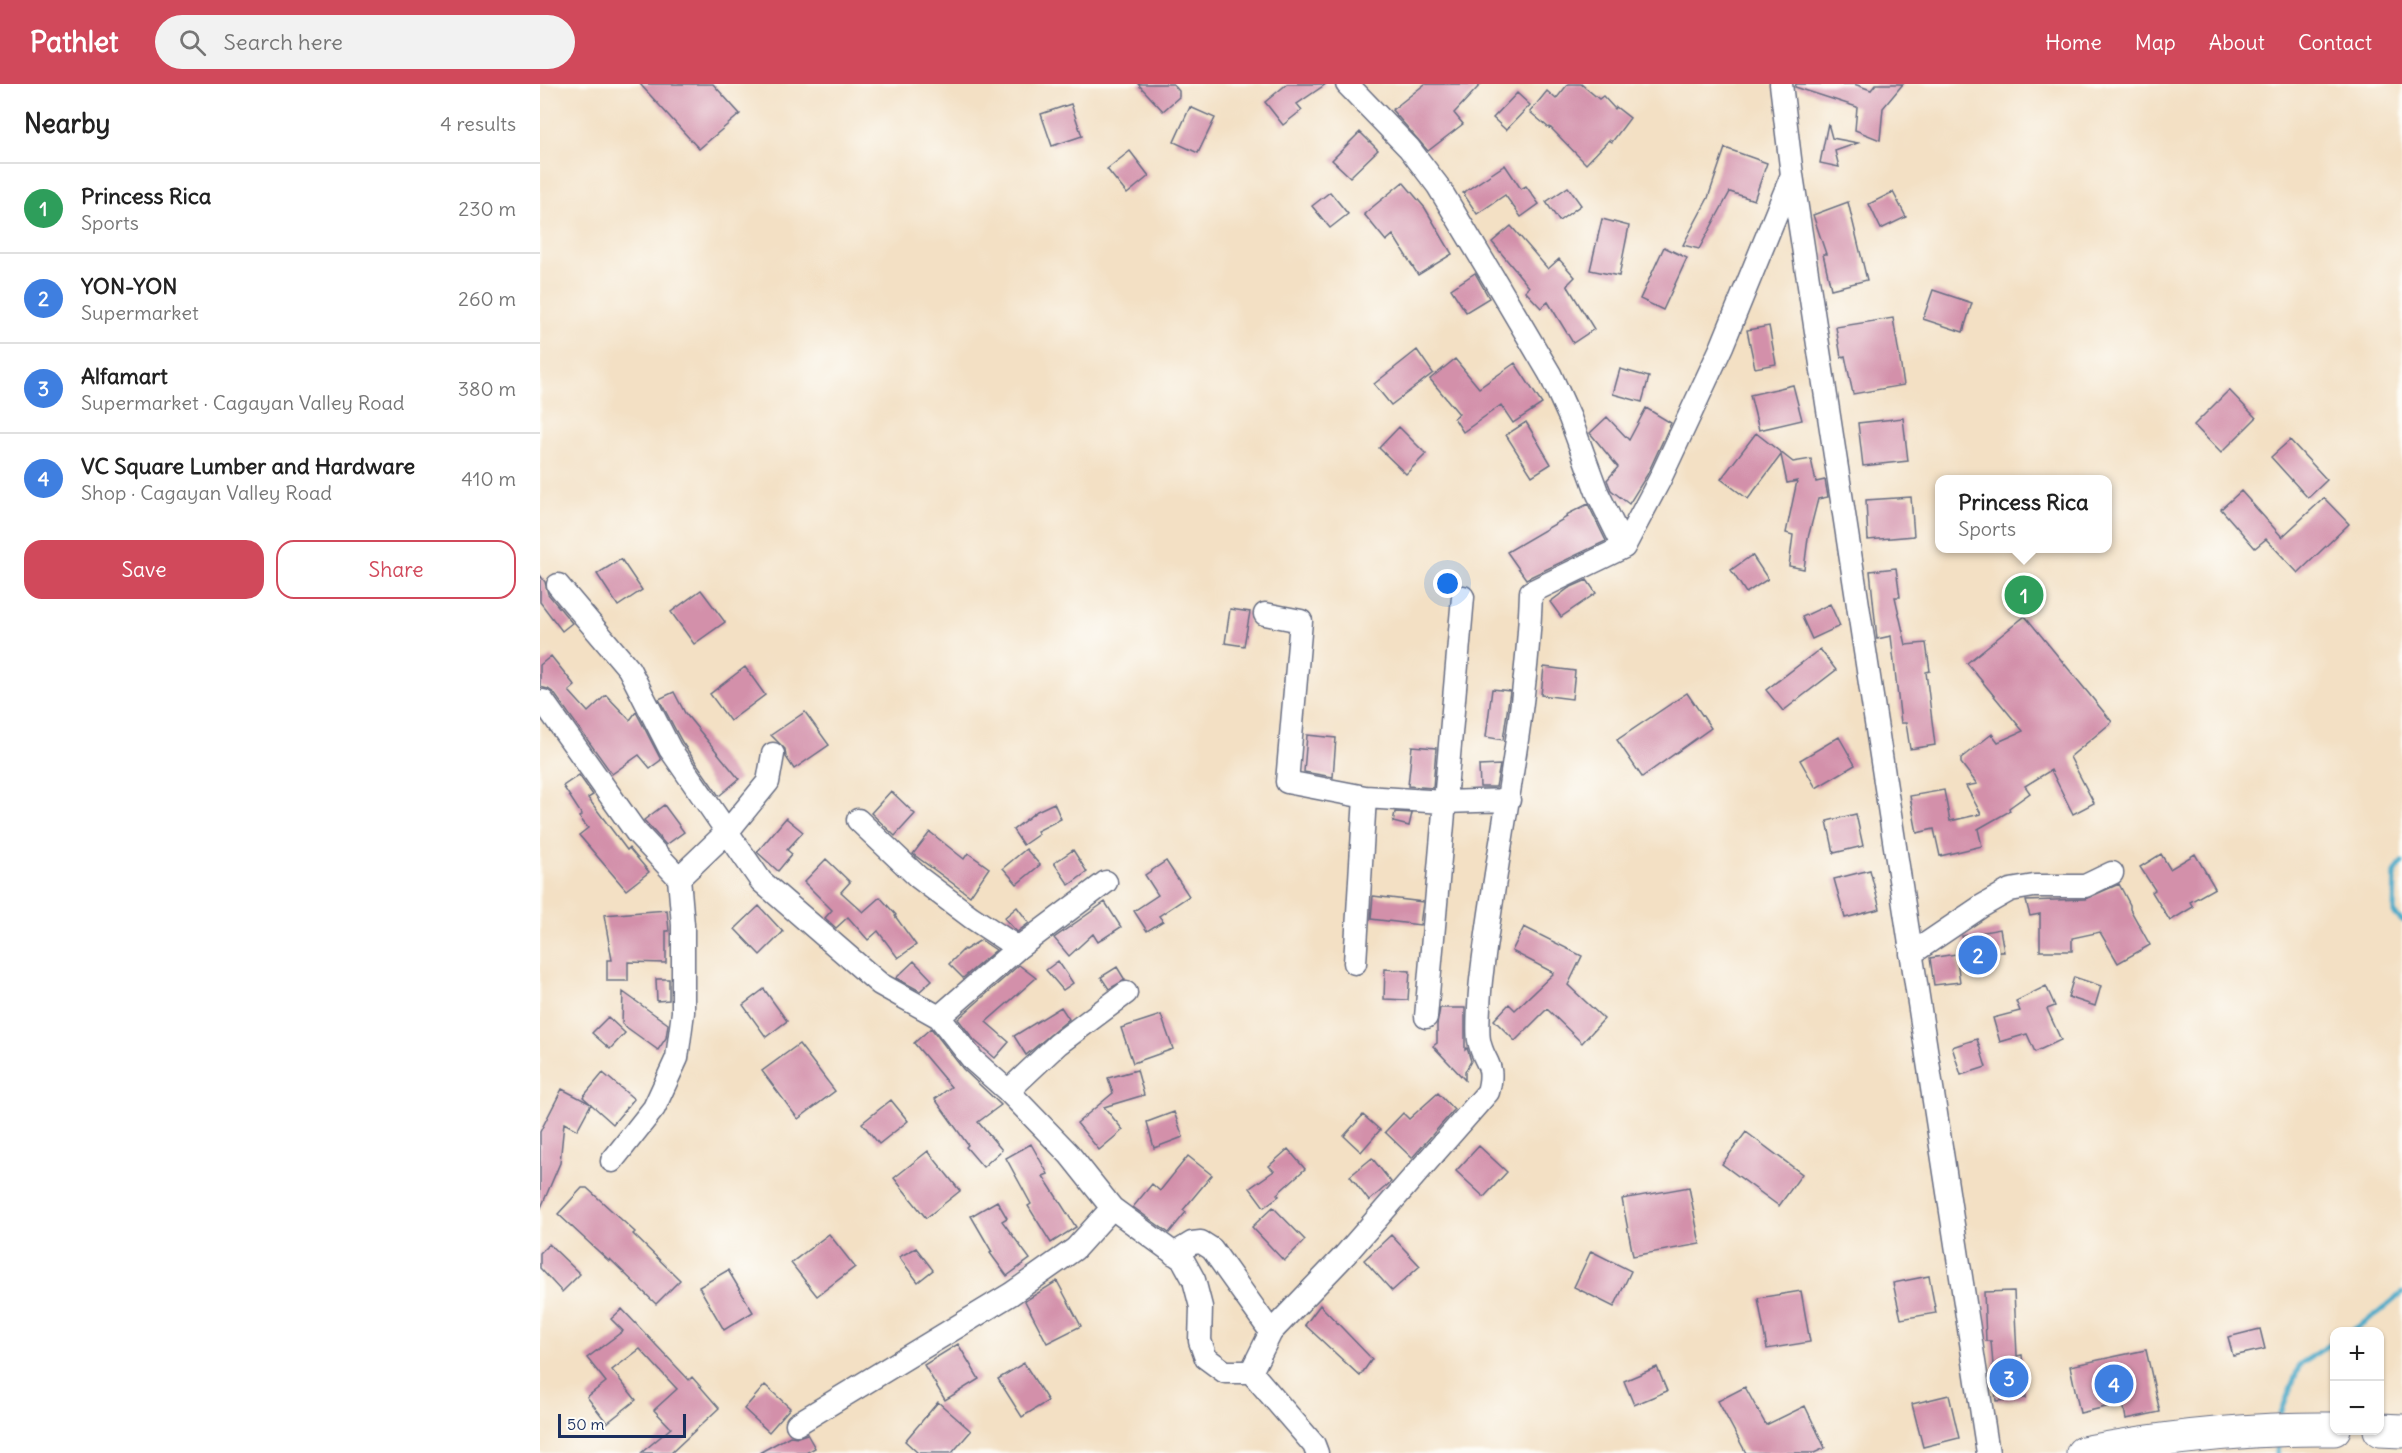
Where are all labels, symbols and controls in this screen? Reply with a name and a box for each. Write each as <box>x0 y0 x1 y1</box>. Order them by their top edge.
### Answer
search box <box>155 15 575 69</box>
text: Pathlet <box>30 24 119 60</box>
icon: search <box>176 26 209 59</box>
text: Search here <box>224 28 343 56</box>
text: Home <box>2045 29 2102 56</box>
text: Map <box>2135 29 2176 56</box>
text: About <box>2209 29 2265 56</box>
text: Contact <box>2298 29 2372 56</box>
text: Nearby <box>24 107 110 140</box>
text: 4 results <box>440 111 516 136</box>
text: Princess Rica <box>81 182 211 210</box>
text: 1 <box>40 196 47 221</box>
text: 230 m <box>458 196 516 221</box>
text: Sports <box>81 210 139 235</box>
text: YON-YON <box>81 272 177 300</box>
text: 2 <box>38 286 49 311</box>
text: 260 m <box>458 286 516 311</box>
text: Supermarket <box>81 300 199 325</box>
text: Alfamart <box>81 362 168 390</box>
text: 3 <box>38 376 49 401</box>
text: 380 m <box>458 376 516 401</box>
text: Supermarket · Cagayan Valley Road <box>81 390 405 415</box>
text: VC Square Lumber and Hardware <box>81 452 415 480</box>
text: 4 <box>38 466 49 491</box>
text: 410 m <box>461 466 516 491</box>
popup <box>1935 475 2112 553</box>
text: Shop · Cagayan Valley Road <box>81 480 332 505</box>
text: Princess Rica <box>1958 488 2089 516</box>
text: Sports <box>1958 516 2016 541</box>
button: Save <box>24 540 264 599</box>
button: Share <box>276 540 516 599</box>
your location <box>1433 569 1462 598</box>
pin: 1 <box>2004 572 2044 618</box>
pin: 2 <box>1958 932 1998 978</box>
map controls <box>2330 1327 2384 1435</box>
button: + <box>2330 1327 2384 1381</box>
pin: 3 <box>1990 1356 2028 1400</box>
pin: 4 <box>2094 1362 2134 1406</box>
button: − <box>2330 1381 2384 1435</box>
scale bar <box>558 1411 686 1438</box>
text: 50 m <box>567 1414 605 1434</box>

